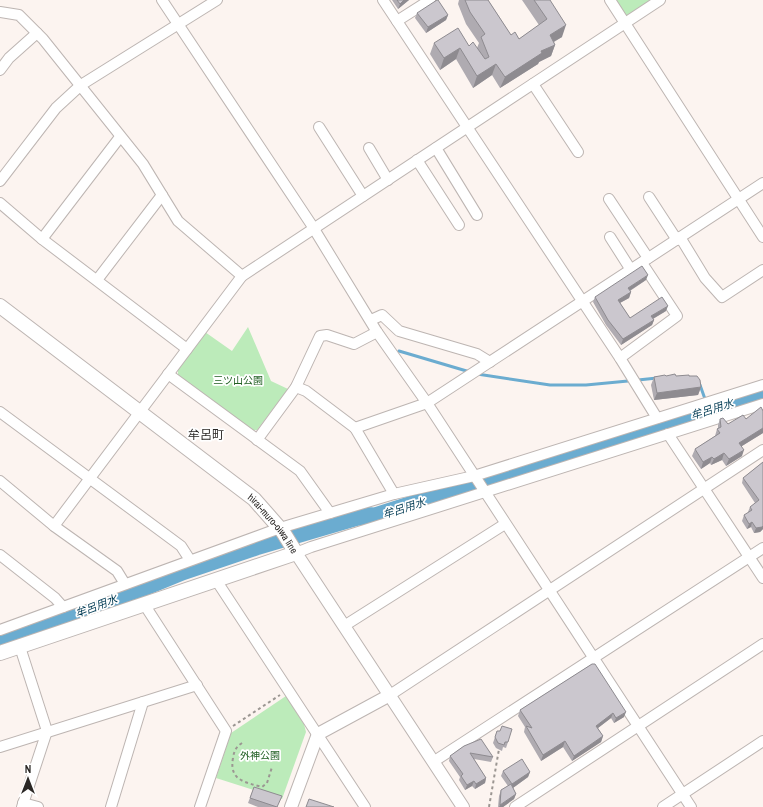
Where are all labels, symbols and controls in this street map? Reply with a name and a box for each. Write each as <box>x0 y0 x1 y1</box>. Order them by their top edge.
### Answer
park label: 三ツ山公園 <box>213 374 263 387</box>
water label: 牟呂用水 <box>689 395 736 422</box>
district label: 牟呂町 <box>188 427 224 443</box>
street label: hirai-muro-oiwa line <box>246 490 301 556</box>
water label: 牟呂用水 <box>381 494 428 521</box>
water label: 牟呂用水 <box>73 591 120 620</box>
park label: 外神公園 <box>240 749 280 762</box>
north arrow <box>8 759 48 799</box>
text: N <box>25 762 31 776</box>

